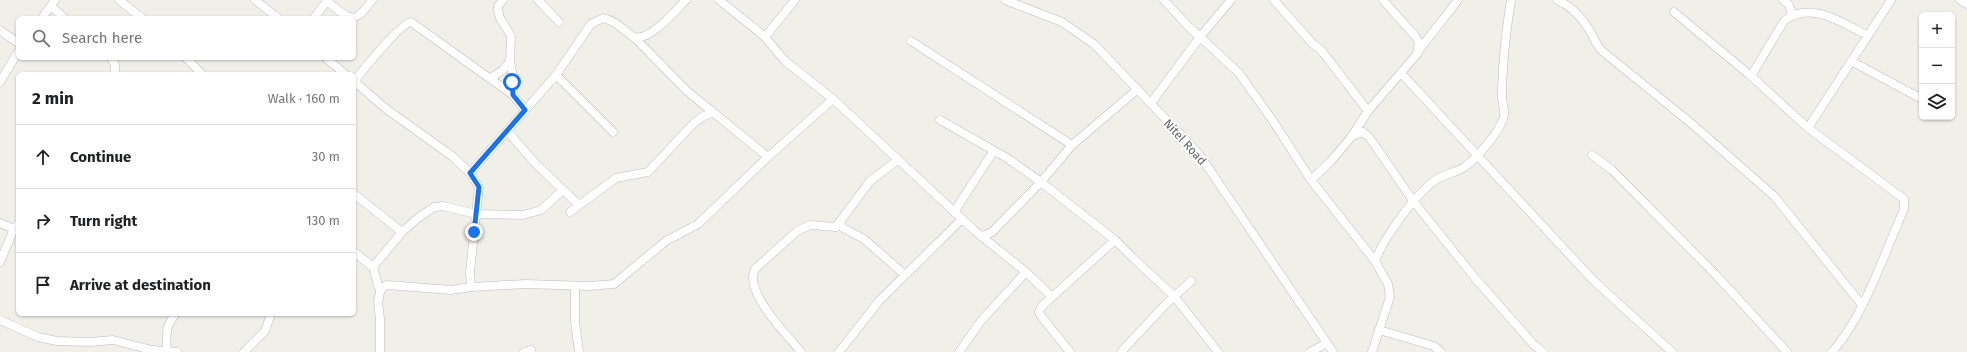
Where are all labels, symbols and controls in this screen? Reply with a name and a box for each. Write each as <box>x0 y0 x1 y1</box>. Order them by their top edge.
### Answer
map controls <box>1919 12 1955 120</box>
button: + <box>1919 12 1955 48</box>
search box <box>16 16 356 60</box>
icon: search <box>30 27 52 49</box>
text: Search here <box>62 29 142 47</box>
button: − <box>1919 48 1955 84</box>
route start <box>503 73 521 91</box>
button: layers <box>1919 84 1955 120</box>
text: 2 min <box>32 88 74 109</box>
text: Walk · 160 m <box>268 91 340 106</box>
street label: Nitel Road <box>1161 116 1209 168</box>
icon: ahead <box>32 146 54 168</box>
text: Continue <box>70 148 131 166</box>
text: 30 m <box>312 149 340 164</box>
icon: right <box>32 210 54 232</box>
text: Turn right <box>70 212 137 230</box>
text: 130 m <box>306 213 340 228</box>
route end <box>465 223 483 241</box>
icon: arrive <box>32 274 54 296</box>
text: Arrive at destination <box>70 276 211 294</box>

